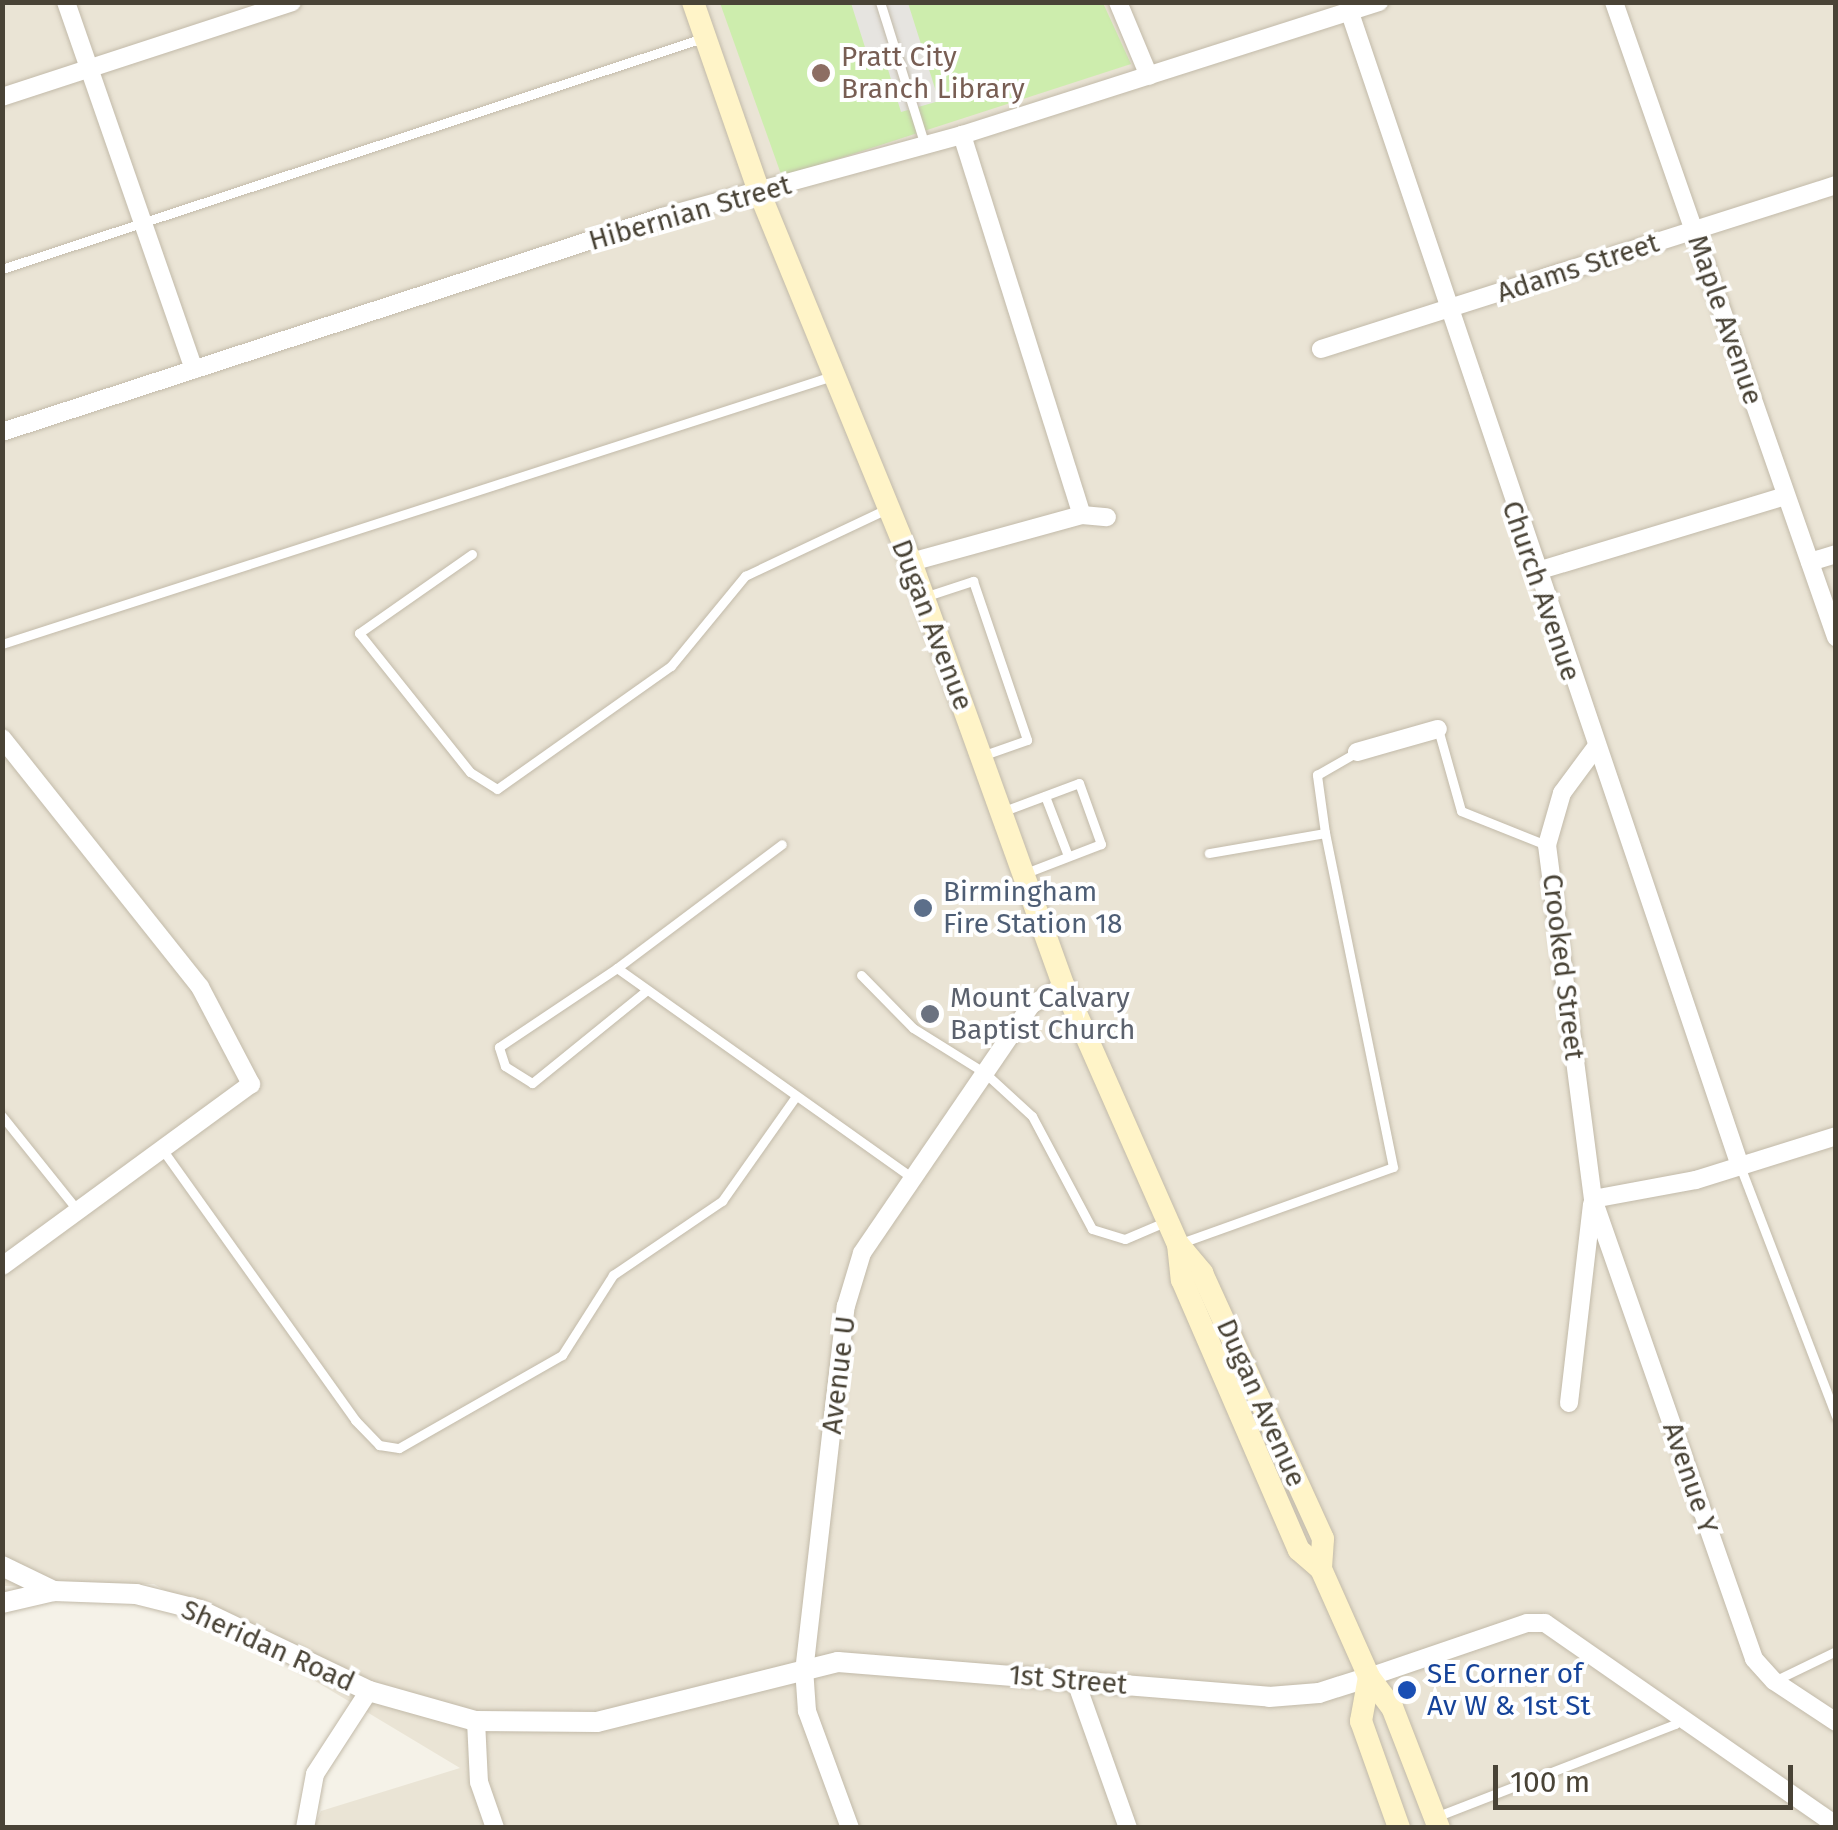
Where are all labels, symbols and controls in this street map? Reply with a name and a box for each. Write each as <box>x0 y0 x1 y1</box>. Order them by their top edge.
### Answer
place label: Pratt City Branch Library <box>841 40 1025 106</box>
marker: Pratt City Branch Library <box>810 62 832 84</box>
street label: Hibernian Street <box>585 168 795 258</box>
street label: Adams Street <box>1493 226 1663 310</box>
street label: Maple Avenue <box>1680 231 1770 409</box>
street label: Church Avenue <box>1494 497 1588 685</box>
street label: Dugan Avenue <box>884 535 980 715</box>
street label: Crooked Street <box>1535 872 1591 1062</box>
place label: Birmingham Fire Station 18 <box>943 875 1122 941</box>
marker: Birmingham Fire Station 18 <box>912 897 934 919</box>
place label: Mount Calvary Baptist Church <box>950 981 1135 1047</box>
marker: Mount Calvary Baptist Church <box>919 1003 941 1025</box>
street label: Avenue U <box>815 1314 863 1436</box>
street label: Dugan Avenue <box>1209 1314 1313 1492</box>
street label: Avenue Y <box>1655 1418 1725 1538</box>
street label: Sheridan Road <box>176 1593 360 1699</box>
place label: SE Corner of Av W & 1st St <box>1427 1657 1591 1723</box>
street label: 1st Street <box>1007 1658 1129 1702</box>
marker: SE Corner of Av W & 1st St <box>1396 1679 1418 1701</box>
scale bar <box>1498 1745 1798 1807</box>
text: 100 m <box>1510 1764 1590 1800</box>

